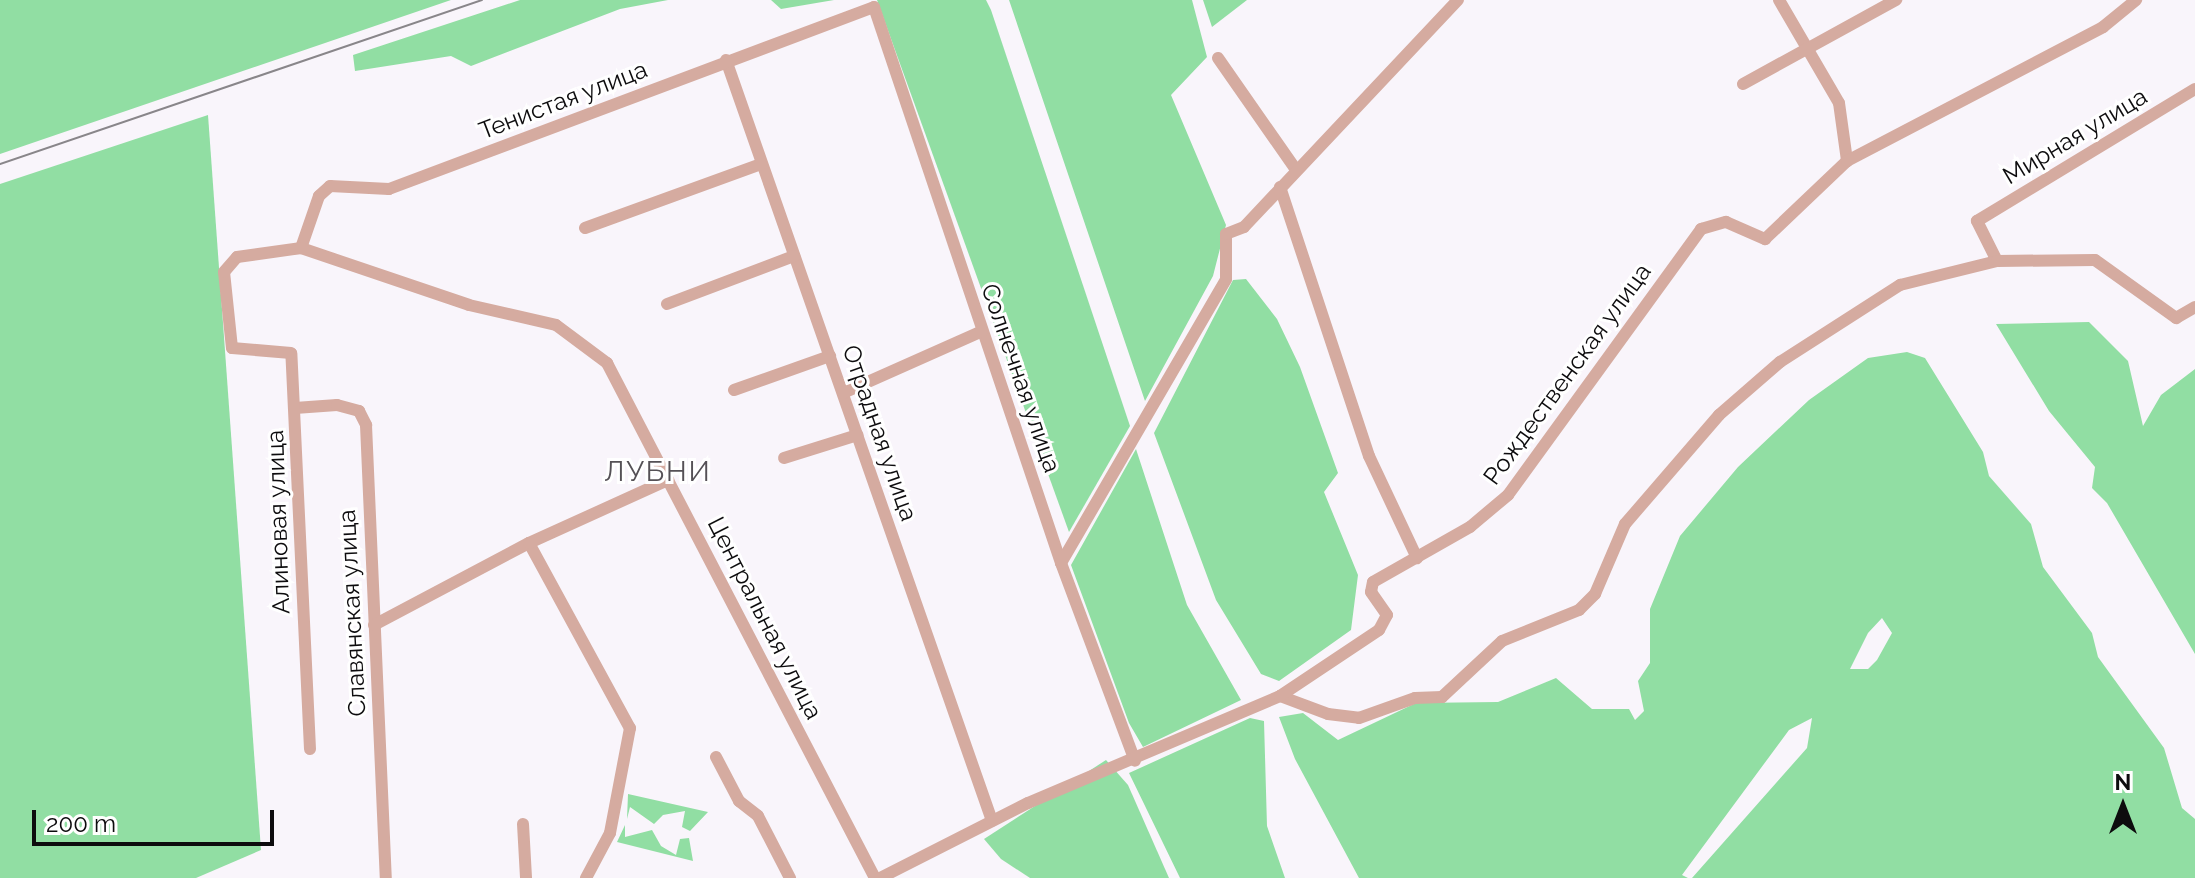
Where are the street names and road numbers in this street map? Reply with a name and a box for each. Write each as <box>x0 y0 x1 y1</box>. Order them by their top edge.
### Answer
street label: Тенистая улица <box>475 55 651 145</box>
street label: Мирная улица <box>1997 82 2153 190</box>
street label: Рождественская улица <box>1477 258 1657 490</box>
street label: Солнечная улица <box>975 280 1067 476</box>
street label: Отрадная улица <box>836 341 924 525</box>
street label: Алиновая улица <box>260 429 296 615</box>
street label: Славянская улица <box>332 509 372 717</box>
street label: Центральная улица <box>701 512 829 724</box>

